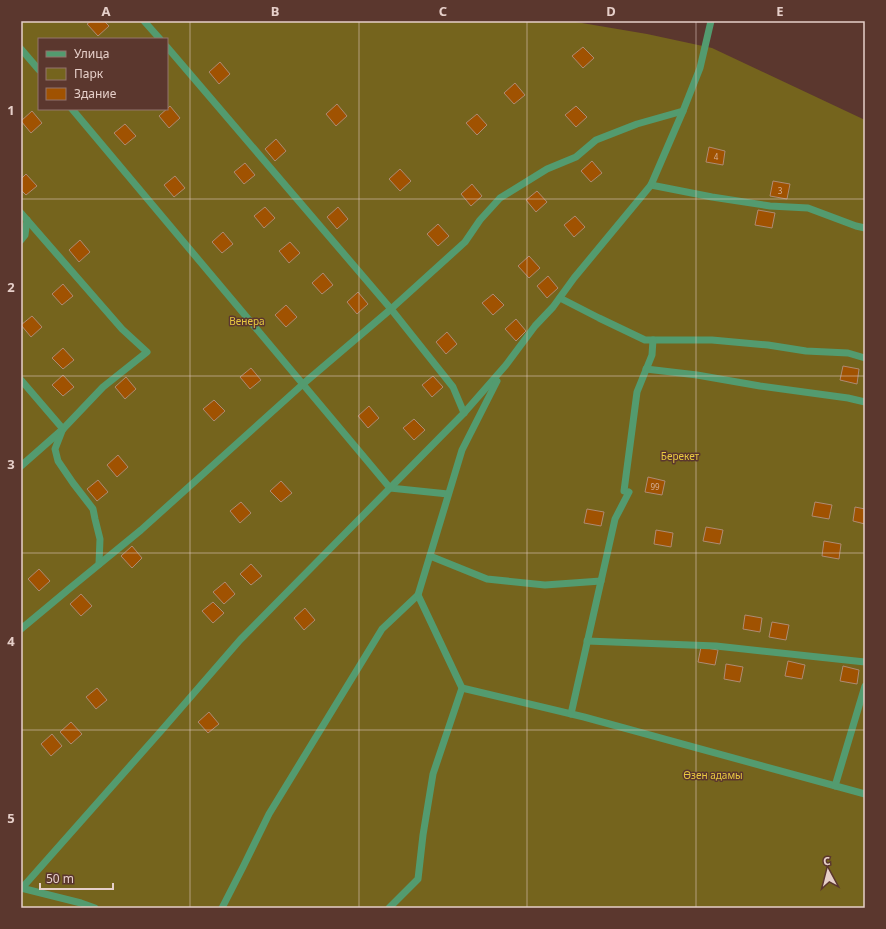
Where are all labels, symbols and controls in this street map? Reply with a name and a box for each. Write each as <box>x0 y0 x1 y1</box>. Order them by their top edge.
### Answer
text: A <box>102 2 111 20</box>
text: B <box>271 2 279 20</box>
text: C <box>439 2 447 20</box>
text: D <box>606 2 616 20</box>
text: E <box>776 2 784 20</box>
legend <box>38 38 168 110</box>
text: Улица <box>74 45 109 62</box>
text: Парк <box>74 65 104 82</box>
text: Здание <box>74 85 117 102</box>
text: 1 <box>7 101 15 119</box>
house number: 4 <box>714 151 719 162</box>
house number: 3 <box>778 185 783 196</box>
text: 2 <box>7 278 15 296</box>
park label: Венера <box>229 314 265 328</box>
park label: Берекет <box>661 449 700 463</box>
text: 3 <box>7 455 15 473</box>
house number: 99 <box>650 481 660 492</box>
text: 4 <box>7 632 15 650</box>
park label: Өзен адамы <box>683 768 743 782</box>
text: 5 <box>7 809 15 827</box>
north arrow <box>808 851 848 891</box>
text: С <box>822 853 831 868</box>
scale bar <box>40 865 113 891</box>
text: 50 m <box>46 870 74 887</box>

